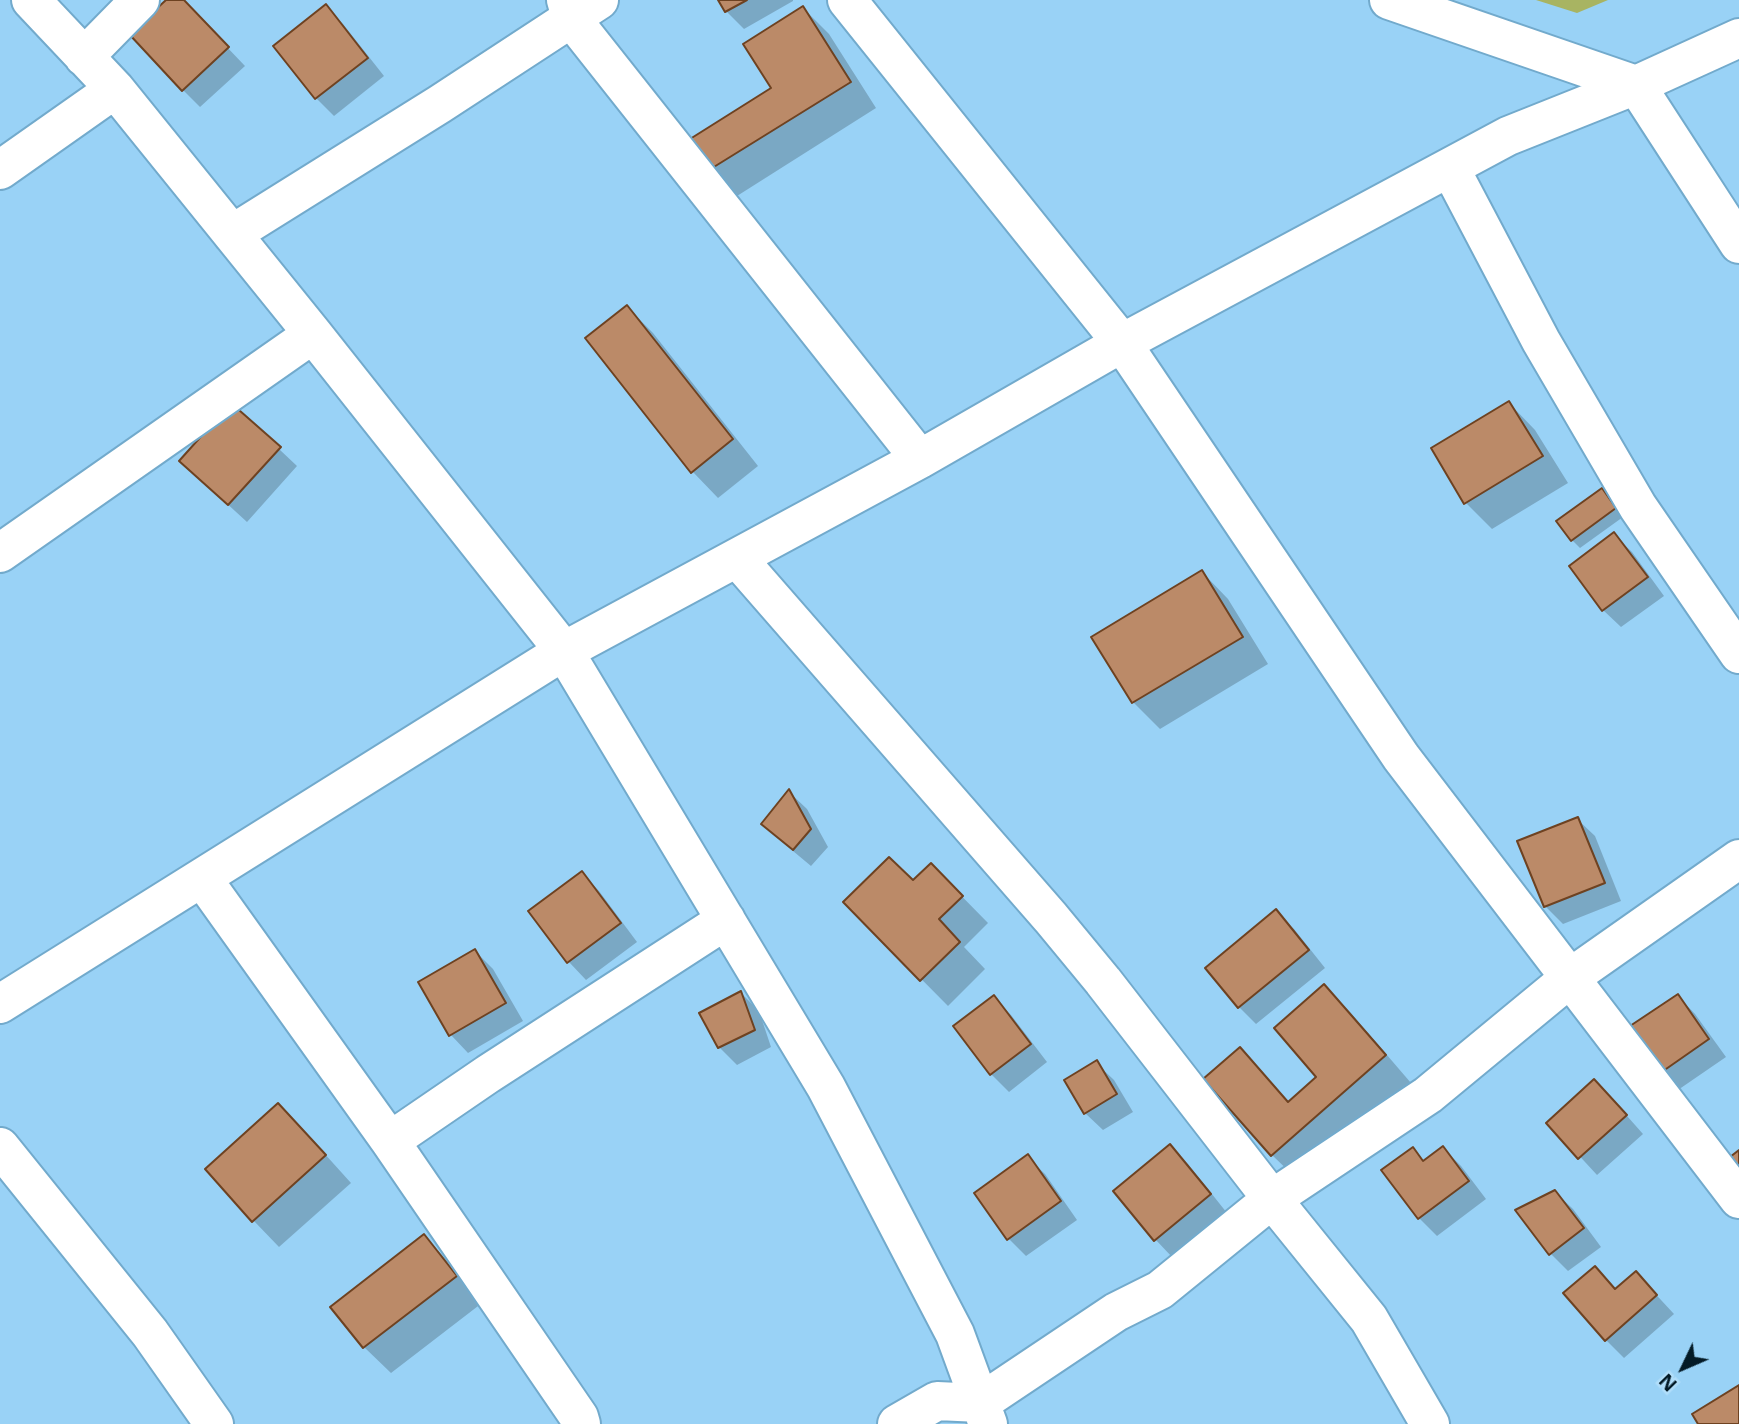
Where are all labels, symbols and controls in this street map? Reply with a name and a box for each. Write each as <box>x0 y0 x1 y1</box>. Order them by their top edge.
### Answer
north arrow <box>1648 1333 1718 1403</box>
text: N <box>1653 1368 1683 1397</box>

